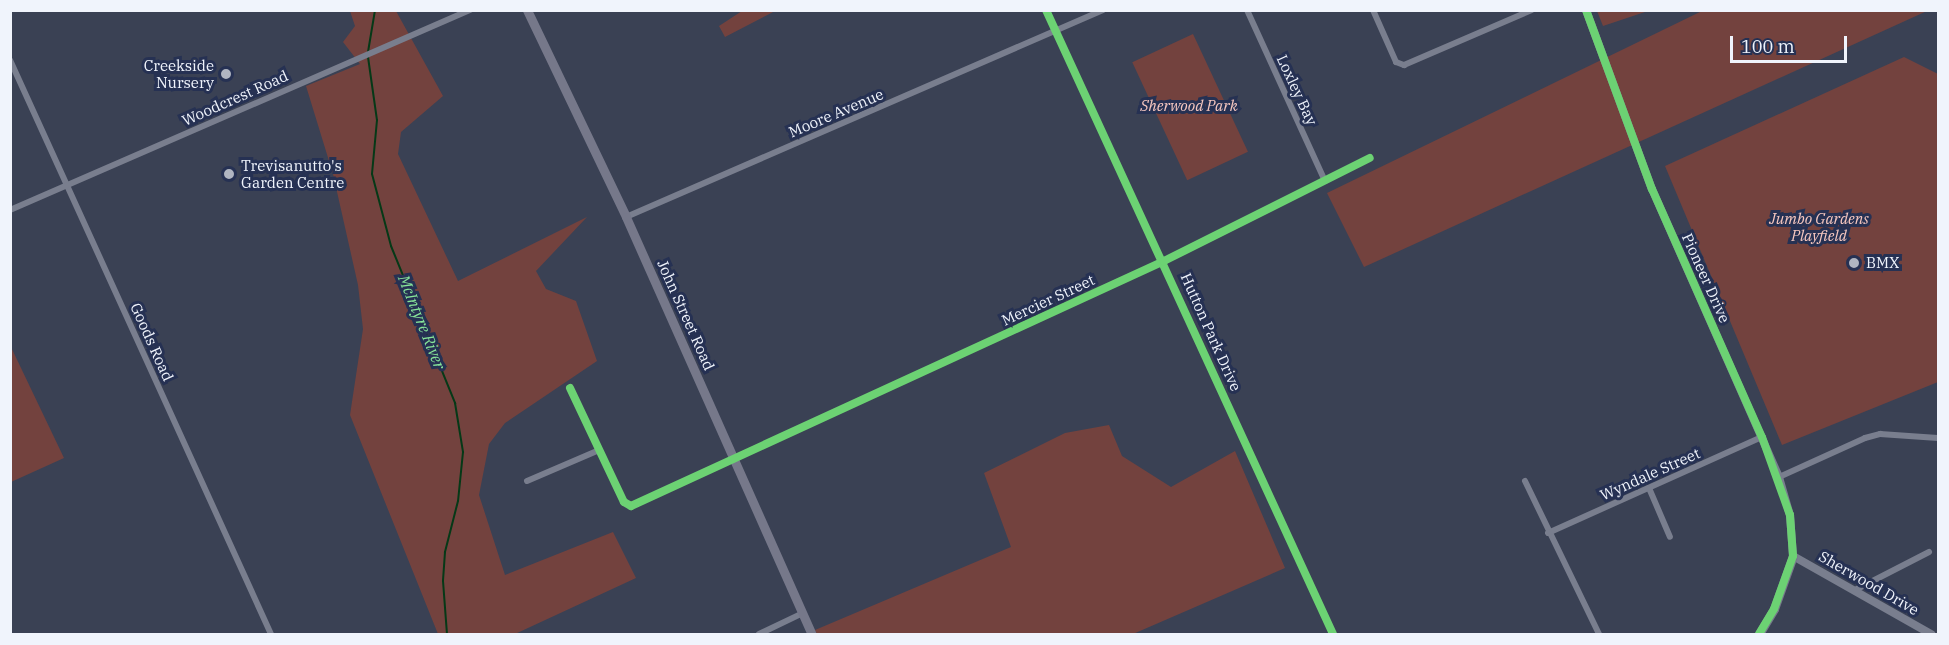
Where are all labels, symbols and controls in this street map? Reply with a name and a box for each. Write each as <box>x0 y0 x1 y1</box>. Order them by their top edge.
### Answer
scale bar <box>1733 24 1850 62</box>
text: 100 m <box>1741 35 1795 58</box>
street label: Loxley Bay <box>1273 52 1321 128</box>
place label: Creekside Nursery <box>144 56 214 91</box>
street label: Woodcrest Road <box>179 67 291 129</box>
marker: Creekside Nursery <box>219 67 233 81</box>
street label: Moore Avenue <box>786 85 886 141</box>
park label: Sherwood Park <box>1140 97 1238 115</box>
place label: Trevisanutto's Garden Centre <box>241 156 344 191</box>
marker: Trevisanutto's Garden Centre <box>222 167 236 181</box>
park label: Jumbo Gardens Playfield <box>1769 209 1869 244</box>
street label: Pioneer Drive <box>1678 230 1734 326</box>
place label: BMX <box>1866 254 1899 272</box>
marker: BMX <box>1847 256 1861 270</box>
street label: John Street Road <box>654 257 718 373</box>
street label: Hutton Park Drive <box>1177 270 1245 394</box>
street label: Mercier Street <box>999 271 1097 329</box>
water label: McIntyre River <box>394 272 450 372</box>
street label: Goods Road <box>127 300 177 384</box>
street label: Wyndale Street <box>1597 444 1703 504</box>
street label: Sherwood Drive <box>1816 547 1922 619</box>

